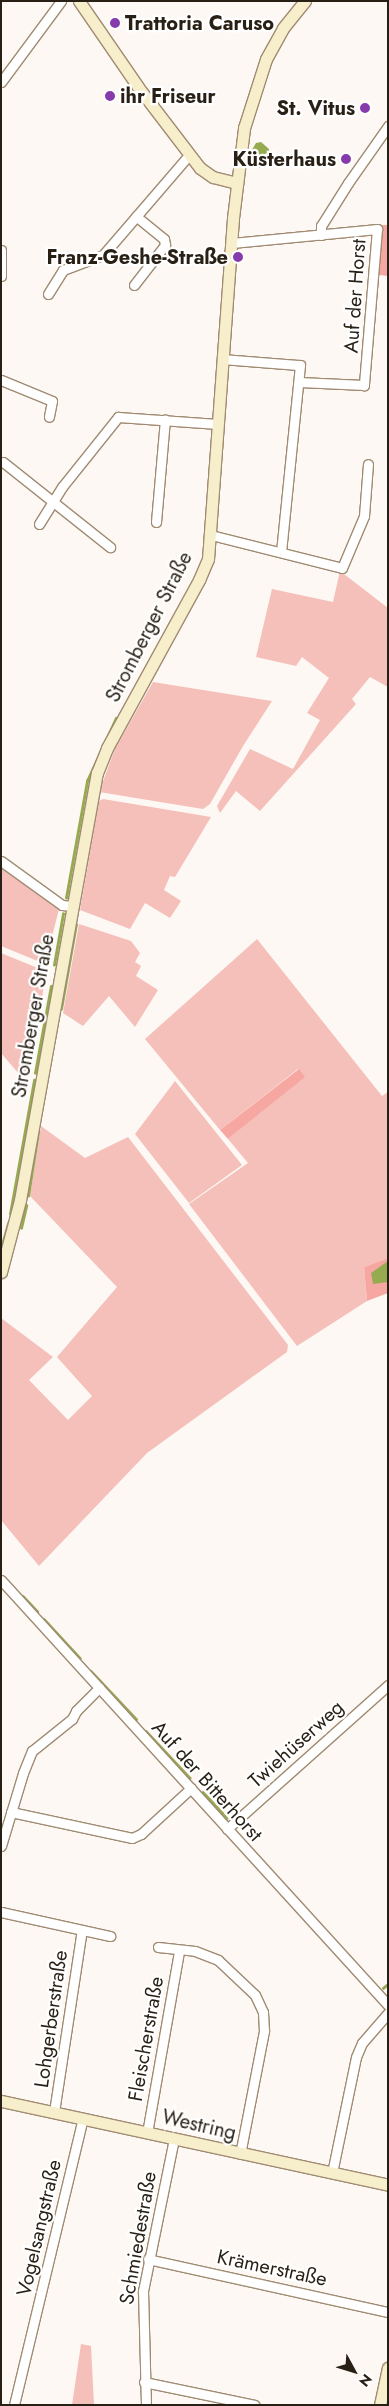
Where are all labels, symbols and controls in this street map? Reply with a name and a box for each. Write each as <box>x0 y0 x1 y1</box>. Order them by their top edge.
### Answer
place label: Trattoria Caruso <box>125 11 274 35</box>
marker: Trattoria Caruso <box>109 17 121 29</box>
place label: ihr Friseur <box>120 84 216 108</box>
marker: ihr Friseur <box>104 90 116 102</box>
place label: St. Vitus <box>277 96 355 120</box>
marker: St. Vitus <box>359 102 371 114</box>
place label: Küsterhaus <box>233 147 336 171</box>
marker: Küsterhaus <box>340 153 352 165</box>
street label: Auf der Horst <box>339 238 371 354</box>
place label: Franz-Geshe-Straße <box>46 245 228 269</box>
marker: Franz-Geshe-Straße <box>232 251 244 263</box>
street label: Stromberger Straße <box>101 548 197 706</box>
street label: Stromberger Straße <box>7 932 59 1100</box>
street label: Twiehüserweg <box>244 1695 348 1793</box>
street label: Auf der Bitterhorst <box>147 1716 267 1846</box>
street label: Lohgerberstraße <box>29 1949 73 2089</box>
street label: Fleischerstraße <box>123 1975 169 2103</box>
street label: Westring <box>160 2105 238 2145</box>
street label: Vogelsangstraße <box>12 2157 66 2299</box>
street label: Schmiedestraße <box>114 2170 162 2306</box>
street label: Krämerstraße <box>215 2245 329 2291</box>
north arrow <box>329 2346 379 2396</box>
text: N <box>354 2370 377 2391</box>

